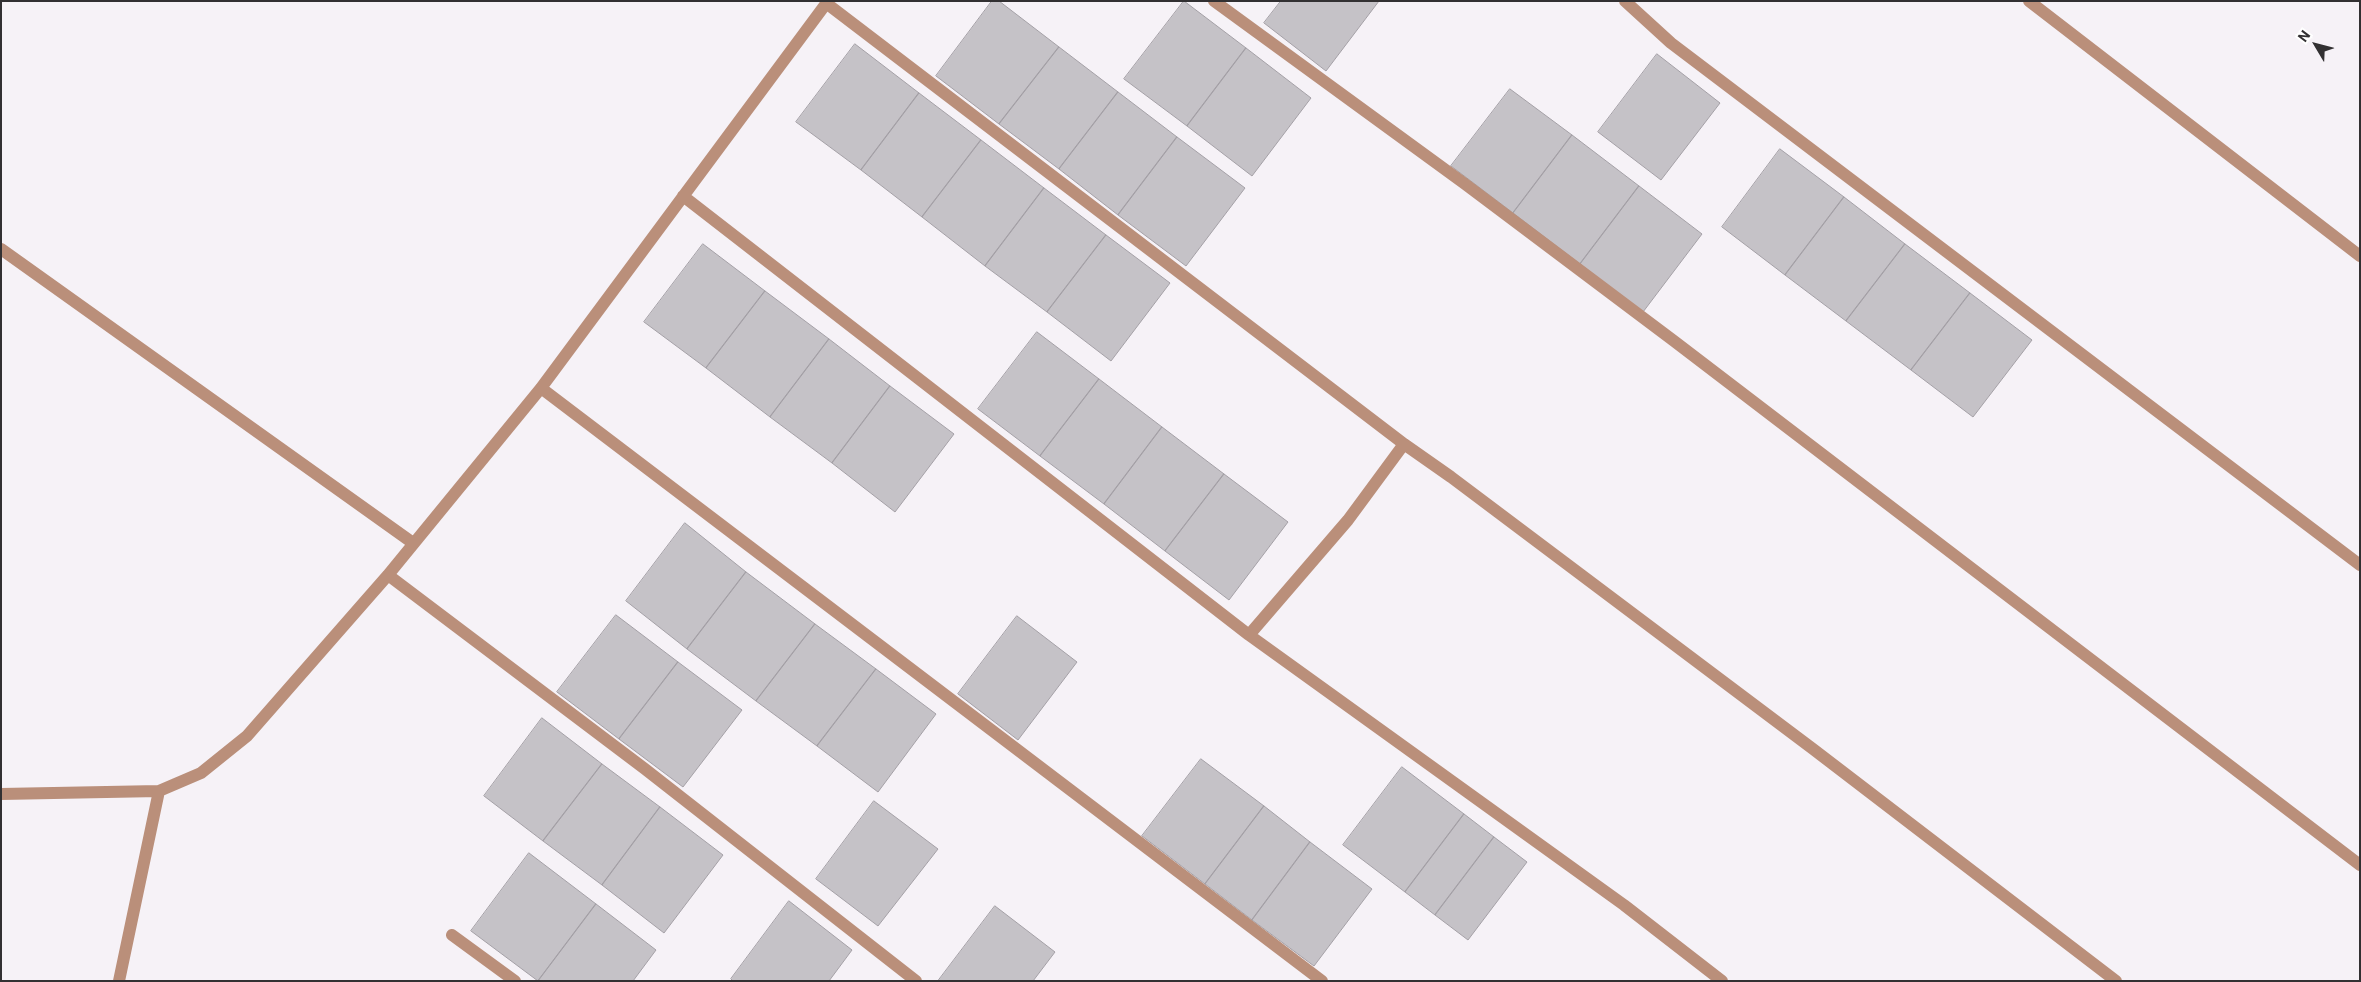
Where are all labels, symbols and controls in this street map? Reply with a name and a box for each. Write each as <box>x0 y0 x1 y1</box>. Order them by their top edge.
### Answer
north arrow <box>2291 20 2341 70</box>
text: N <box>2295 27 2313 45</box>

